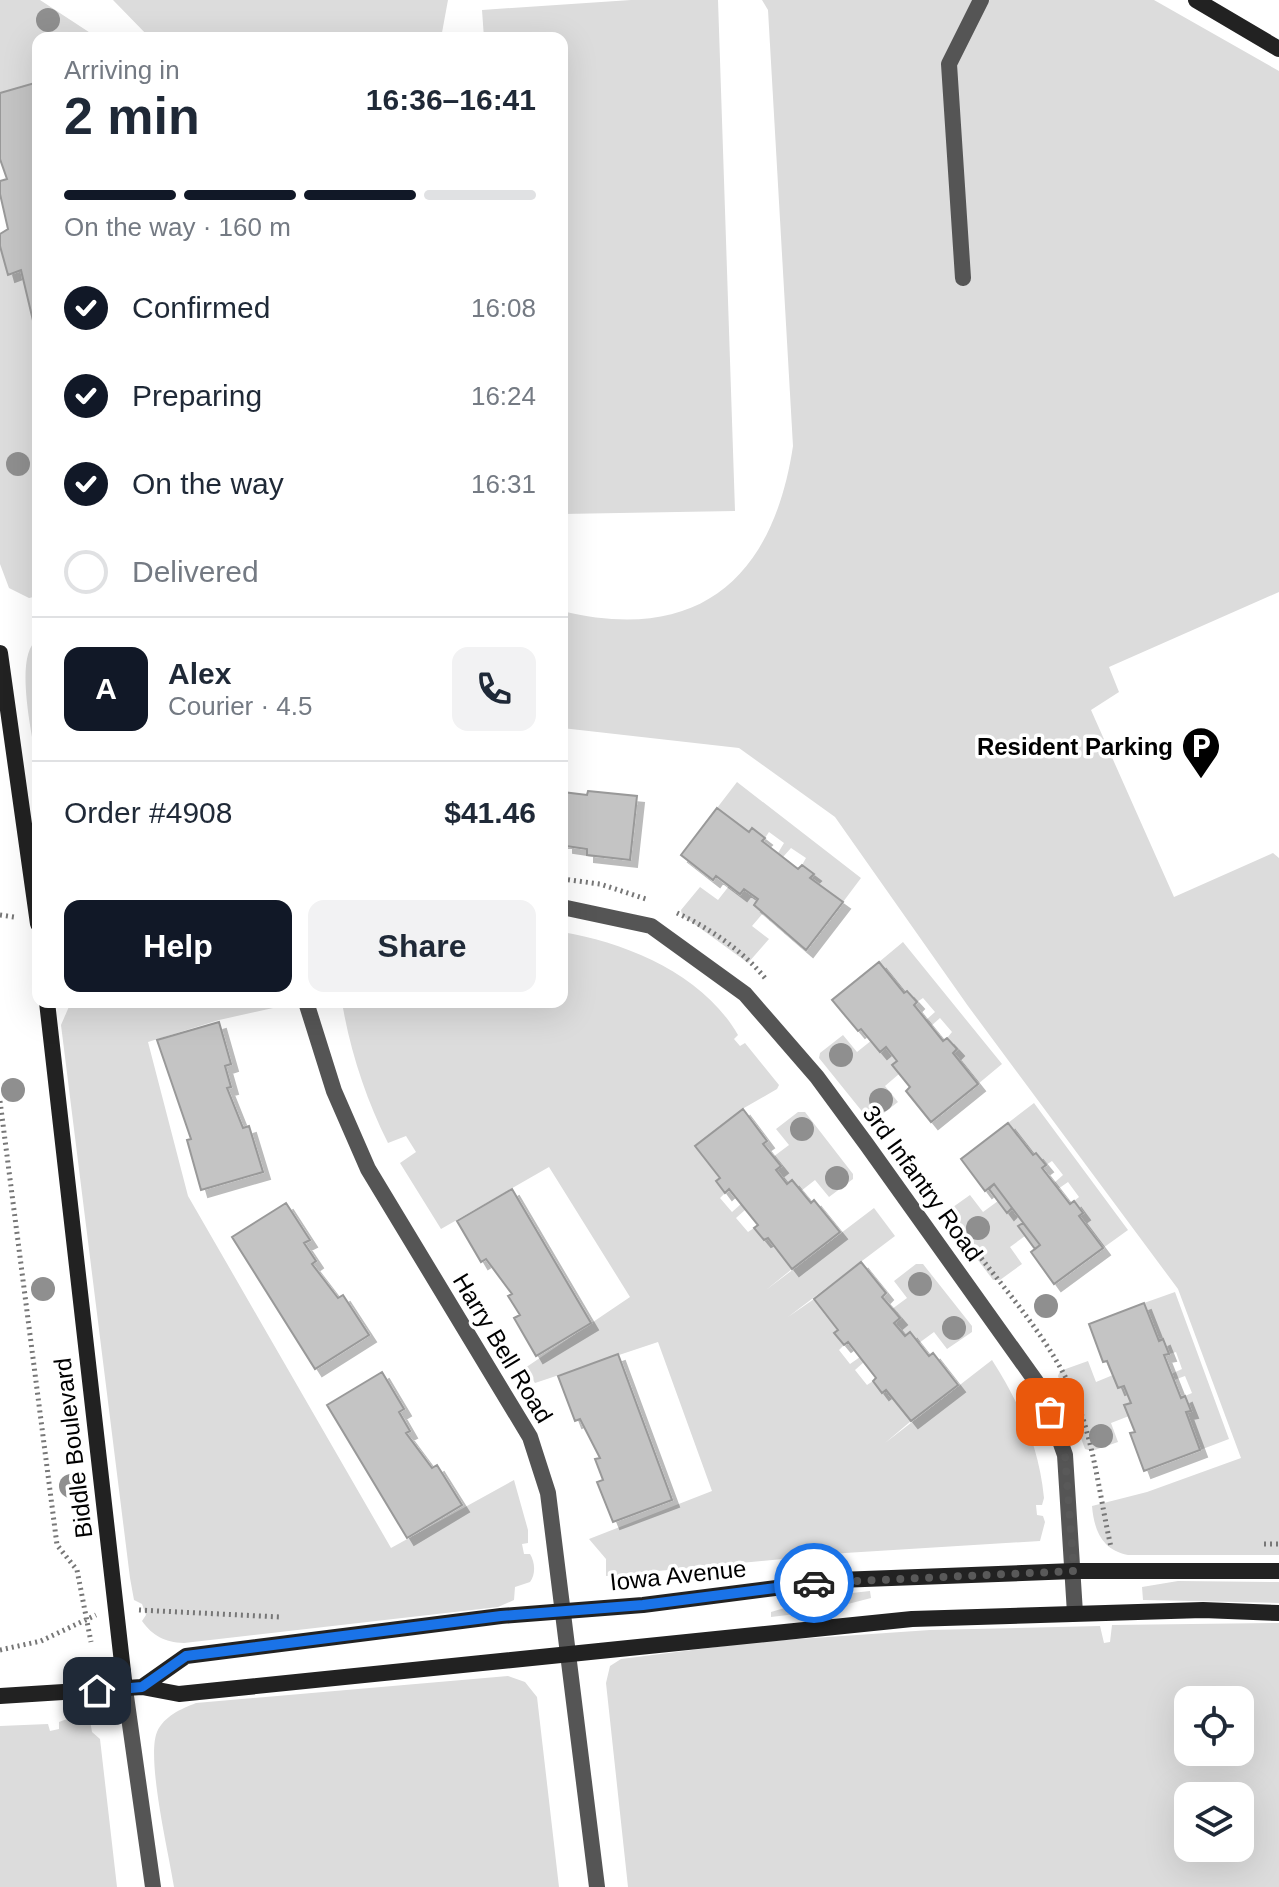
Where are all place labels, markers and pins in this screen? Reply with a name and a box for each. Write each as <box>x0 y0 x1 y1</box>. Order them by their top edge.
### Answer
parking icon: Resident Parking <box>1180 725 1222 780</box>
place label: Resident Parking <box>977 733 1173 760</box>
pin <box>1016 1378 1084 1446</box>
pin <box>63 1657 131 1725</box>

